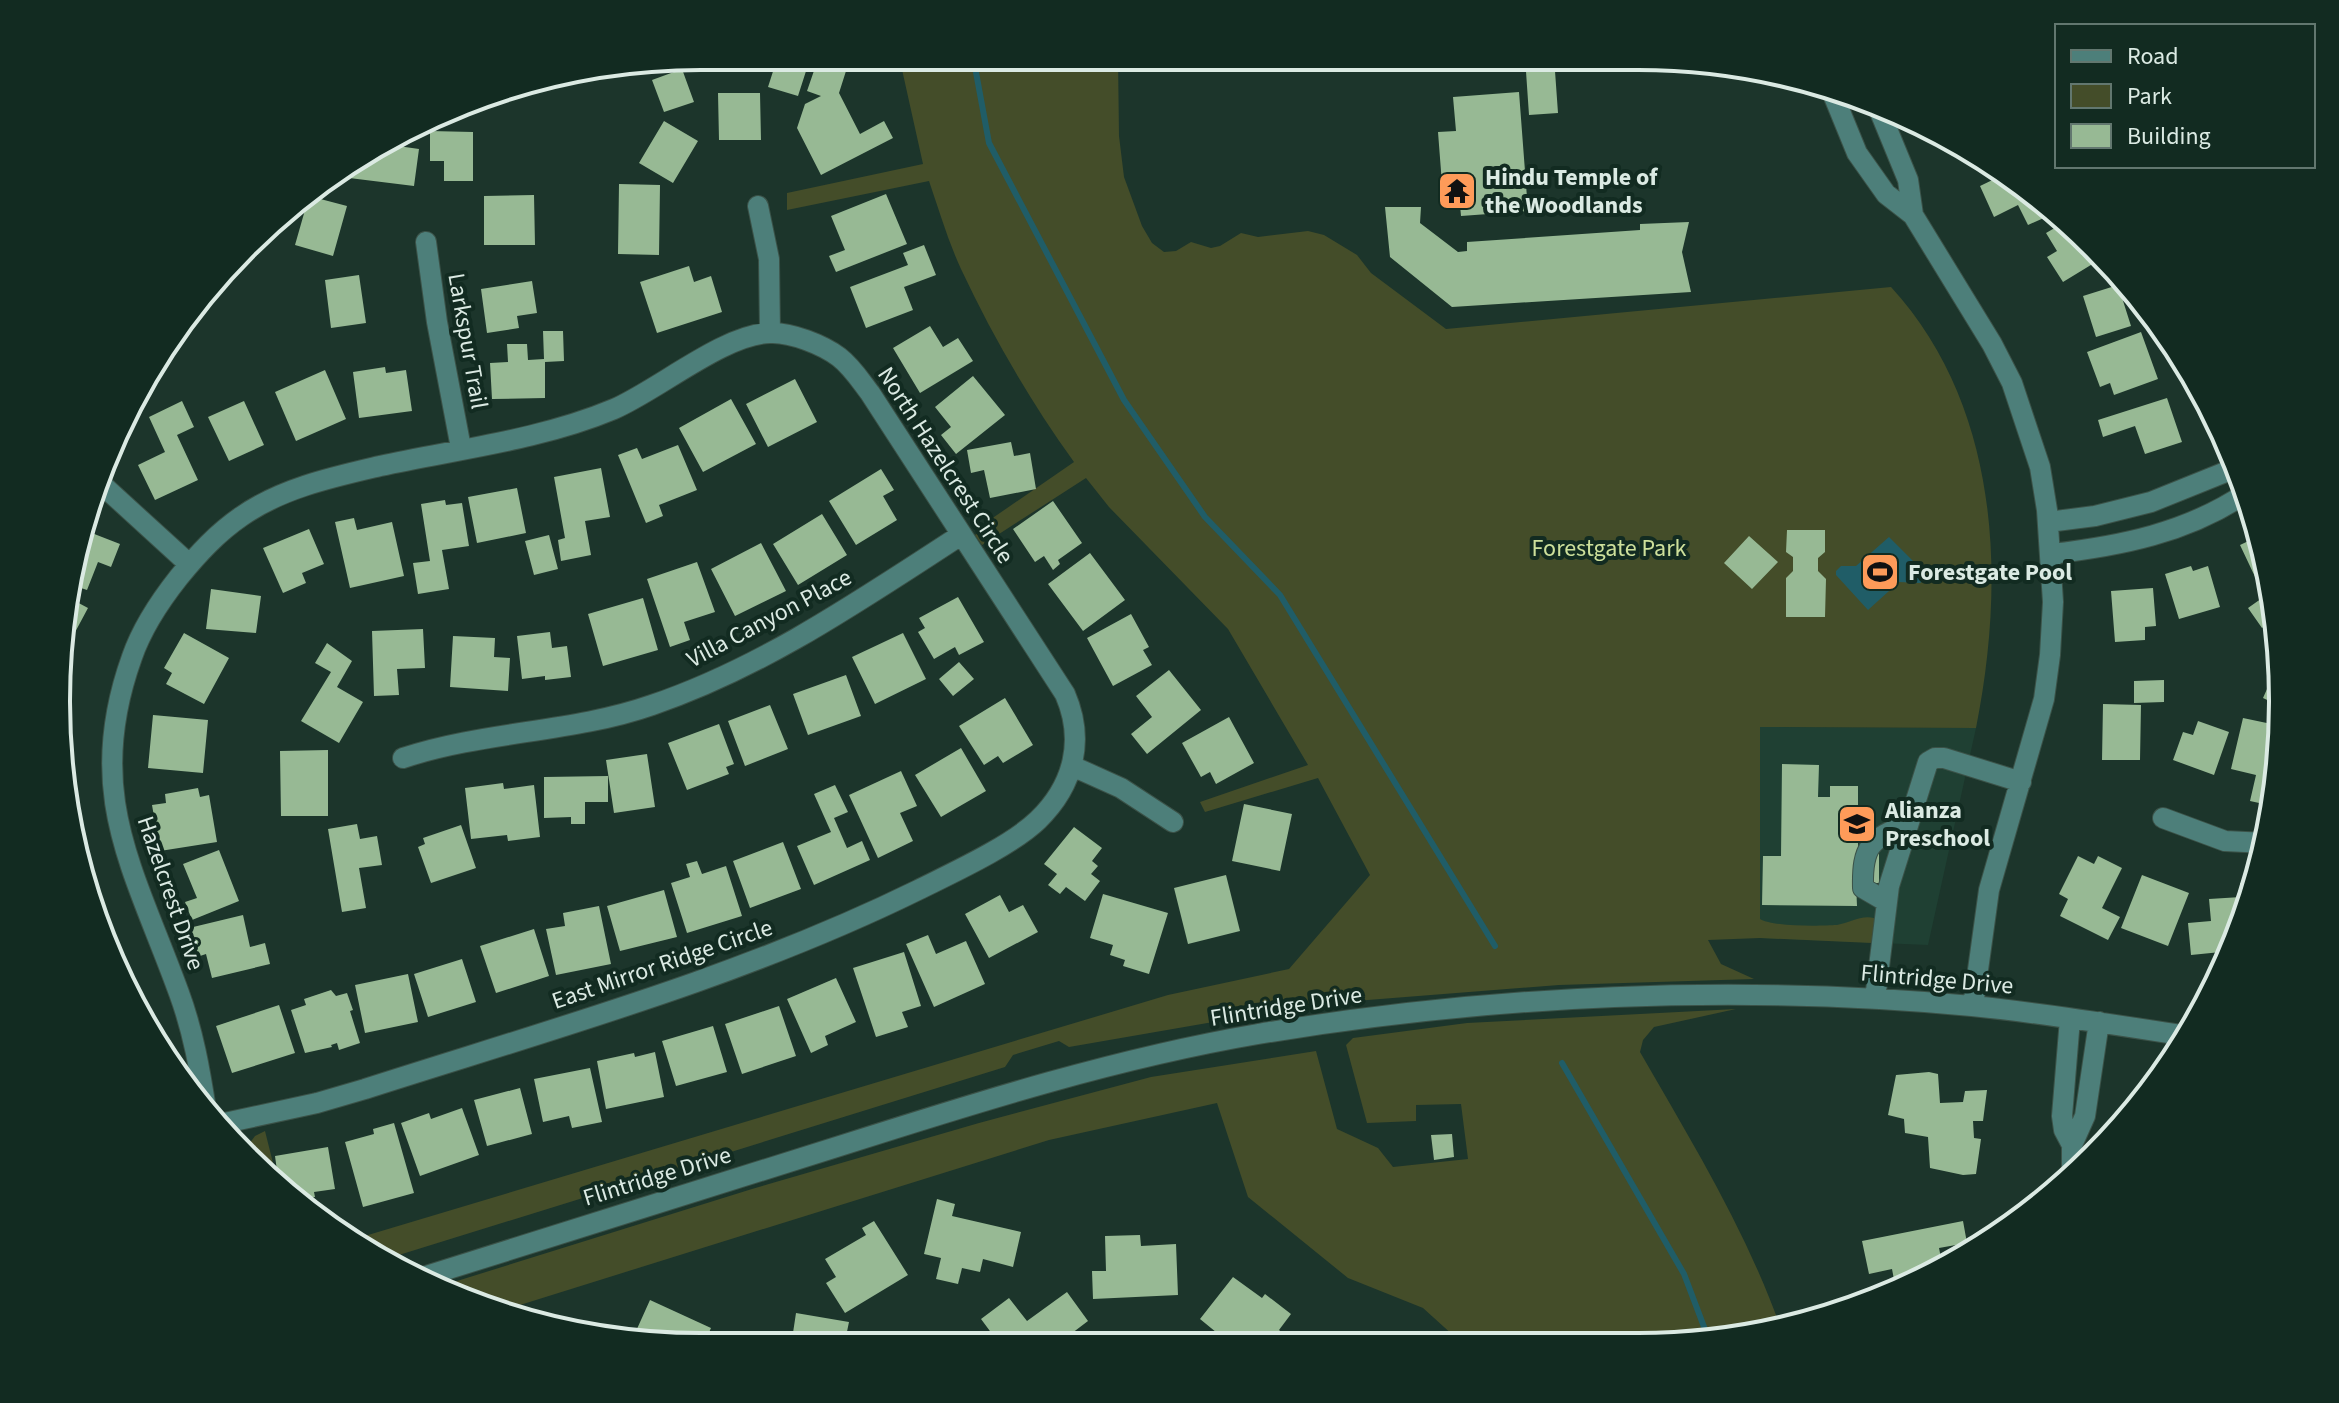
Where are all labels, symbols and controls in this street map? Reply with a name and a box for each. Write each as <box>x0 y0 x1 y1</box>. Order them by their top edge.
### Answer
legend <box>2055 24 2315 168</box>
text: Road <box>2127 39 2179 74</box>
text: Park <box>2127 79 2172 114</box>
text: Building <box>2127 119 2211 154</box>
place label: Hindu Temple of the Woodlands <box>1485 160 1658 223</box>
temple icon: Hindu Temple of the Woodlands <box>1436 170 1478 212</box>
street label: Larkspur Trail <box>438 271 497 412</box>
street label: North Hazelcrest Circle <box>869 360 1023 571</box>
park label: Forestgate Park <box>1532 531 1687 566</box>
sports icon: Forestgate Pool <box>1859 551 1901 593</box>
place label: Forestgate Pool <box>1908 555 2072 590</box>
street label: Villa Canyon Place <box>680 560 858 677</box>
place label: Alianza Preschool <box>1884 793 1990 856</box>
school or university icon: Alianza Preschool <box>1836 803 1878 845</box>
street label: Hazelcrest Drive <box>128 811 213 975</box>
street label: East Mirror Ridge Circle <box>547 910 777 1019</box>
street label: Flintridge Drive <box>1859 955 2015 1004</box>
street label: Flintridge Drive <box>1208 977 1364 1036</box>
street label: Flintridge Drive <box>579 1137 736 1216</box>

